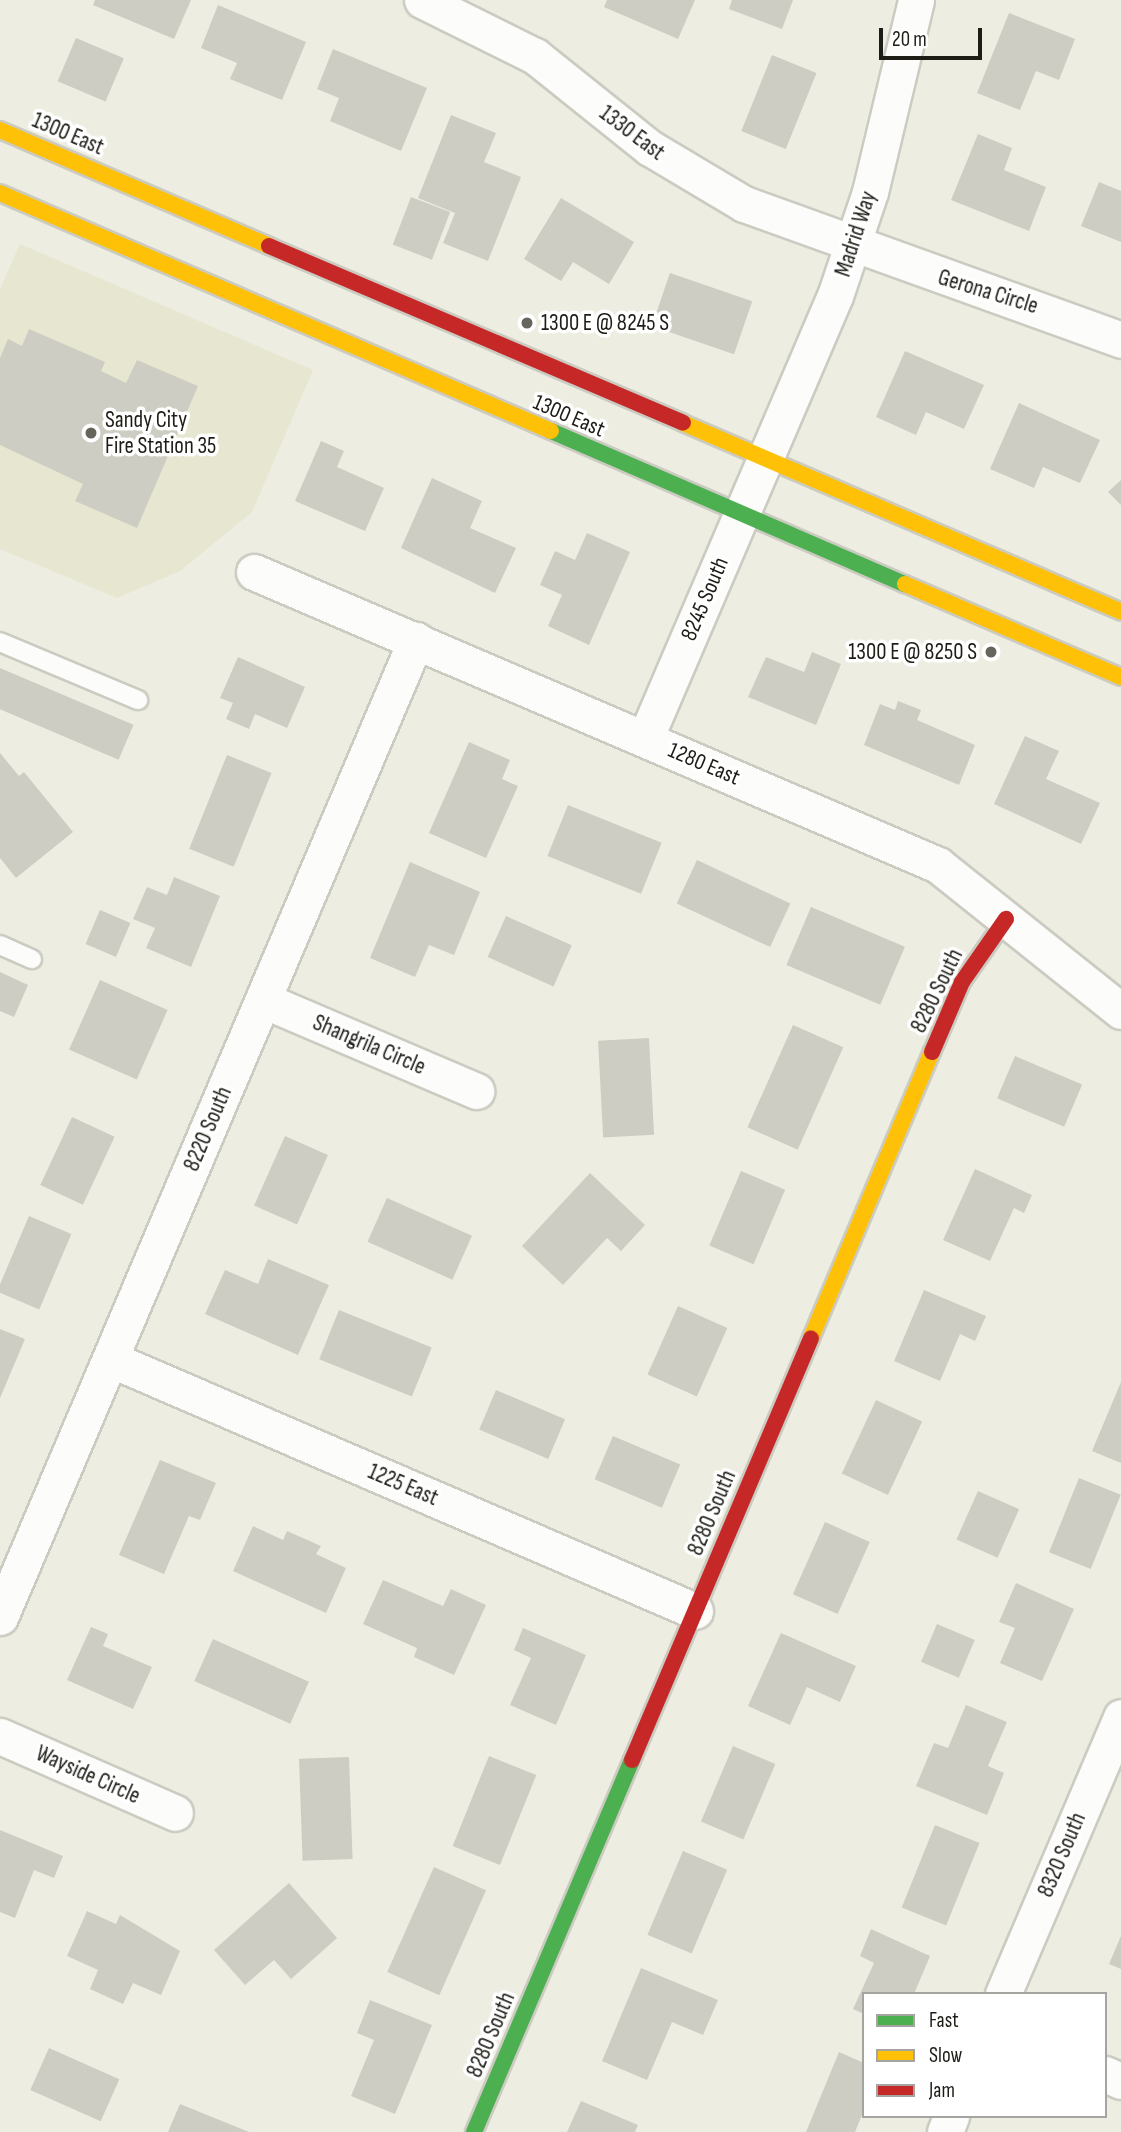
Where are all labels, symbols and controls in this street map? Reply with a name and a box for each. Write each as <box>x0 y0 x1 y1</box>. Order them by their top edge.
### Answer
scale bar <box>883 14 986 58</box>
text: 20 m <box>892 27 927 52</box>
street label: 1330 East <box>594 100 670 166</box>
street label: 1300 East <box>28 107 108 161</box>
street label: Madrid Way <box>829 188 883 280</box>
street label: Gerona Circle <box>935 264 1041 320</box>
place label: 1300 E @ 8245 S <box>541 309 669 337</box>
marker: 1300 E @ 8245 S <box>519 315 535 331</box>
street label: 1300 East <box>529 389 609 443</box>
place label: Sandy City Fire Station 35 <box>105 406 216 460</box>
marker: Sandy City Fire Station 35 <box>83 425 99 441</box>
street label: 8245 South <box>675 553 735 645</box>
place label: 1300 E @ 8250 S <box>848 638 977 666</box>
marker: 1300 E @ 8250 S <box>983 644 999 660</box>
street label: 1280 East <box>664 737 744 791</box>
street label: 8280 South <box>905 945 969 1037</box>
street label: Shangrila Circle <box>309 1009 429 1081</box>
street label: 8220 South <box>178 1083 238 1175</box>
street label: 1225 East <box>364 1458 442 1512</box>
street label: 8280 South <box>682 1466 742 1560</box>
street label: Wayside Circle <box>32 1740 144 1810</box>
street label: 8320 South <box>1032 1809 1092 1901</box>
street label: 8280 South <box>461 1988 521 2082</box>
legend <box>862 1992 1107 2118</box>
text: Fast <box>929 2008 959 2033</box>
text: Slow <box>929 2043 962 2068</box>
text: Jam <box>929 2078 955 2103</box>

